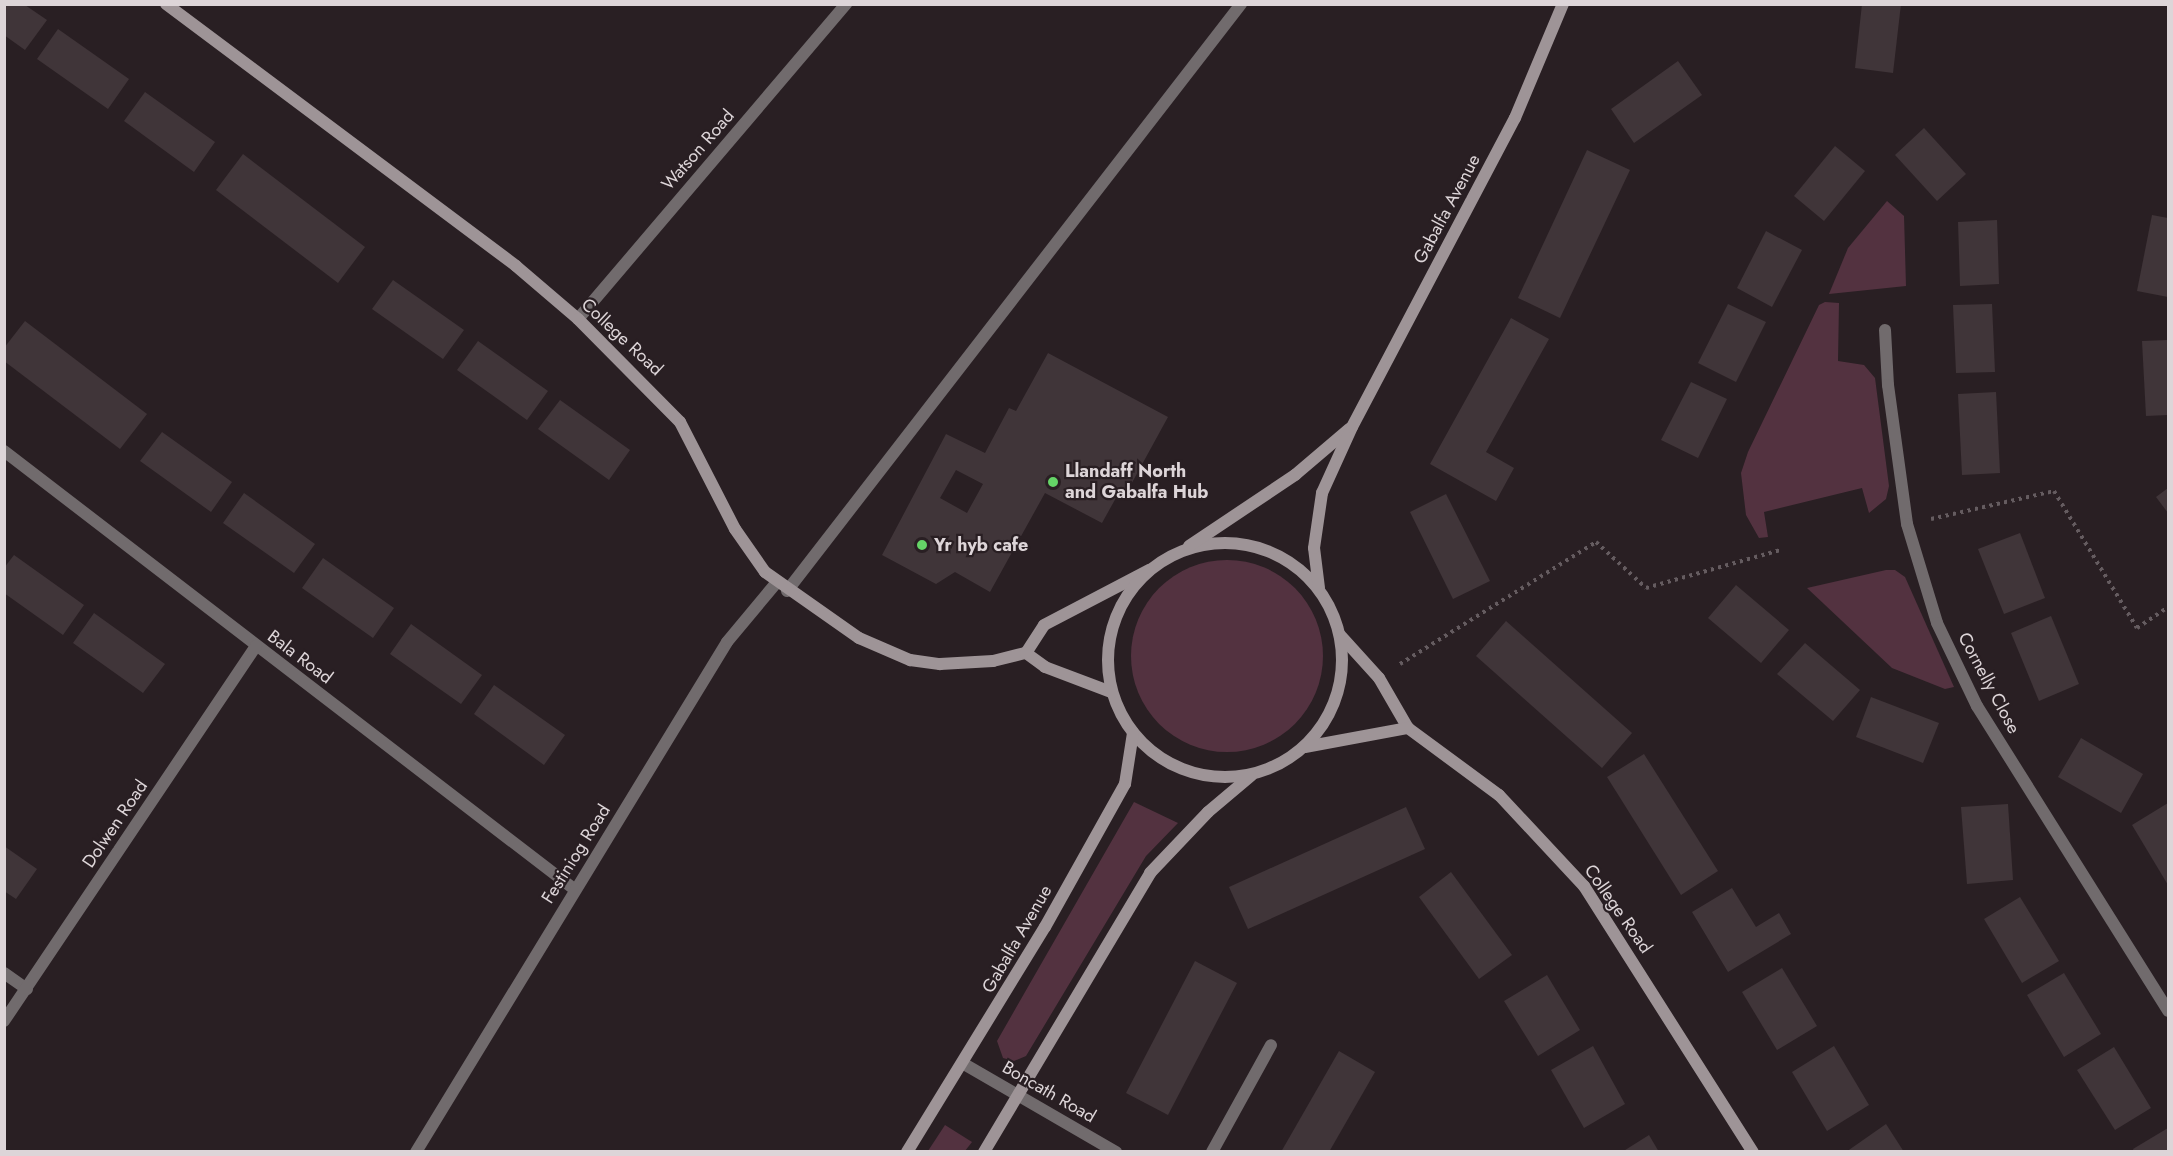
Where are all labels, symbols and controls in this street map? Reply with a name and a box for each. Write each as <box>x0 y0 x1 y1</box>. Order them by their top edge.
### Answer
street label: Watson Road <box>657 105 739 195</box>
street label: Gabalfa Avenue <box>1409 151 1485 267</box>
street label: College Road <box>577 294 667 380</box>
place label: Llandaff North and Gabalfa Hub <box>1065 461 1208 504</box>
marker: Llandaff North and Gabalfa Hub <box>1046 475 1060 489</box>
place label: Yr hyb cafe <box>934 534 1028 556</box>
marker: Yr hyb cafe <box>915 538 929 552</box>
street label: Bala Road <box>263 626 337 688</box>
street label: Cornelly Close <box>1953 629 2025 737</box>
street label: Dolwen Road <box>78 776 152 872</box>
street label: Festiniog Road <box>537 801 615 907</box>
street label: College Road <box>1579 860 1657 958</box>
street label: Gabalfa Avenue <box>977 881 1057 997</box>
street label: Boncath Road <box>998 1057 1100 1127</box>

